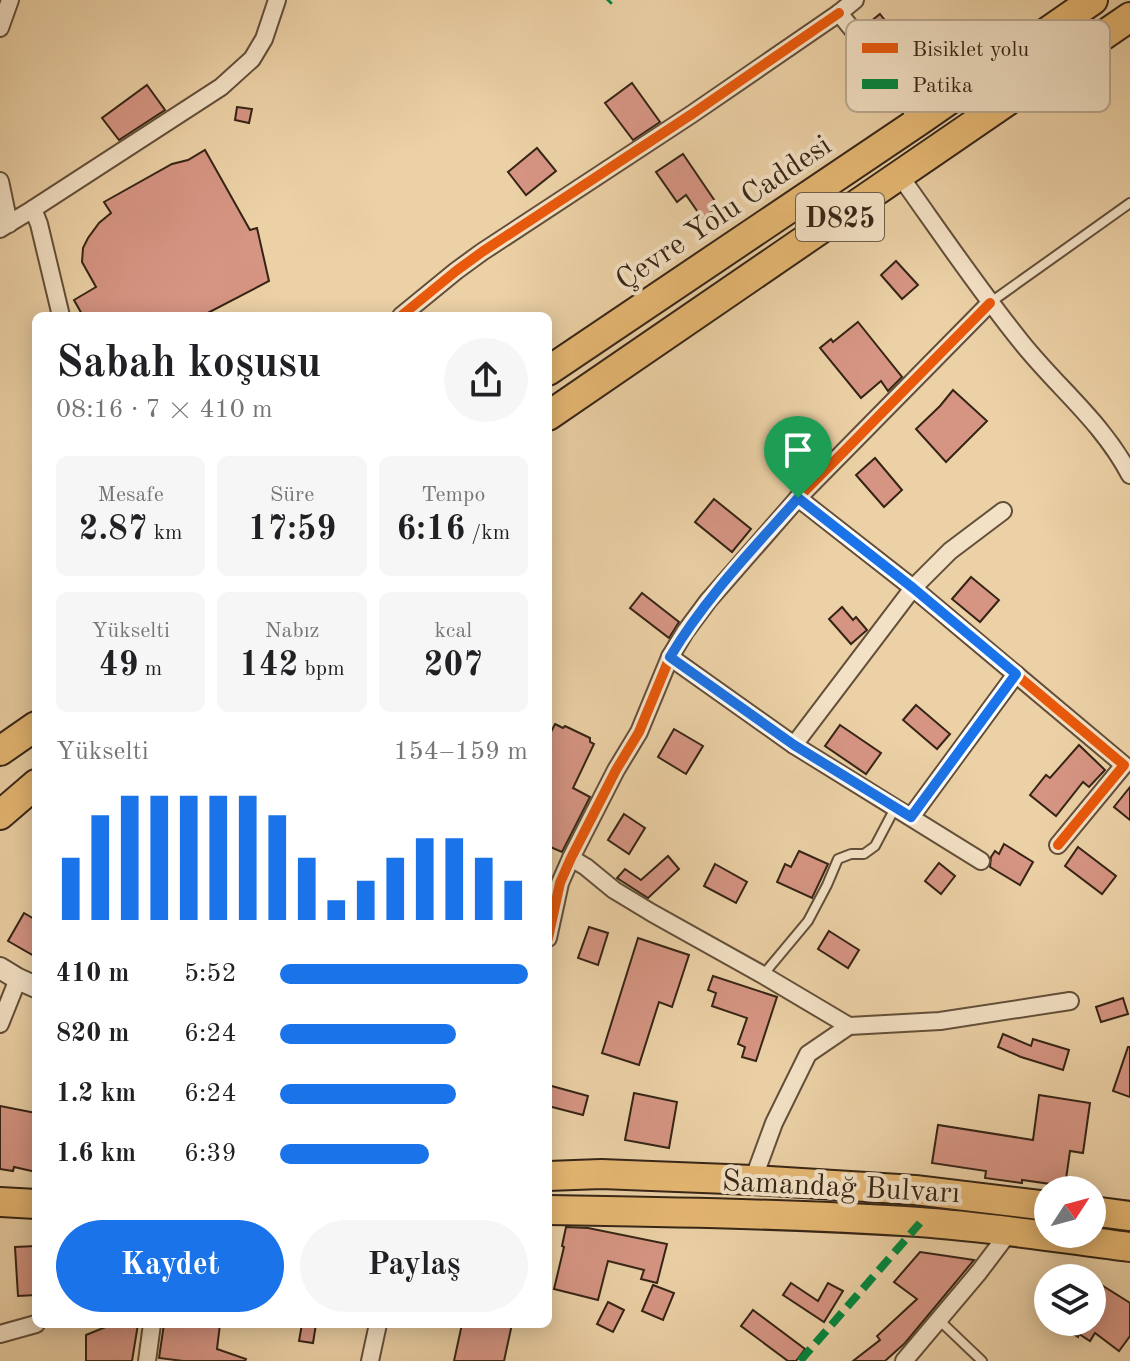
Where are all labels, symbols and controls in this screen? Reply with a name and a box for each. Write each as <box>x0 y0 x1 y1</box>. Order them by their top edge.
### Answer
legend <box>846 20 1110 112</box>
text: Bisiklet yolu <box>912 39 1029 61</box>
text: Patika <box>912 75 973 97</box>
street label: Çevre Yolu Caddesi <box>611 131 837 297</box>
road number: D825 <box>796 193 884 241</box>
button: share <box>444 338 528 422</box>
text: Sabah koşusu <box>56 342 321 386</box>
text: 08:16 · 7 × 410 m <box>56 397 273 423</box>
pin <box>764 416 832 498</box>
icon: arrive <box>776 428 820 472</box>
text: Mesafe <box>97 484 164 506</box>
text: Süre <box>270 484 314 506</box>
text: Tempo <box>421 484 485 506</box>
text: 2.87 <box>79 513 147 547</box>
text: 17:59 <box>248 513 336 547</box>
text: 6:16 <box>396 513 465 547</box>
text: km <box>147 522 183 544</box>
text: /km <box>465 522 510 544</box>
text: Yükselti <box>91 620 170 642</box>
text: Nabız <box>265 620 319 642</box>
text: kcal <box>434 620 472 642</box>
text: 49 <box>99 649 139 683</box>
text: 142 <box>239 649 298 683</box>
text: 207 <box>424 649 483 683</box>
text: m <box>139 658 162 680</box>
text: bpm <box>298 658 345 680</box>
text: Yükselti <box>56 739 149 765</box>
text: 154–159 m <box>393 739 528 765</box>
text: 410 m <box>56 961 129 987</box>
text: 5:52 <box>184 961 237 987</box>
text: 820 m <box>56 1021 129 1047</box>
text: 6:24 <box>184 1021 237 1047</box>
text: 1.2 km <box>56 1081 136 1107</box>
text: 6:24 <box>184 1081 237 1107</box>
text: 1.6 km <box>56 1141 136 1167</box>
text: 6:39 <box>184 1141 237 1167</box>
street label: Samandağ Bulvarı <box>721 1167 961 1209</box>
north arrow <box>1034 1176 1106 1248</box>
map controls <box>1034 1176 1106 1336</box>
button: Kaydet <box>56 1220 284 1312</box>
button: Paylaş <box>300 1220 528 1312</box>
button: layers <box>1034 1264 1106 1336</box>

